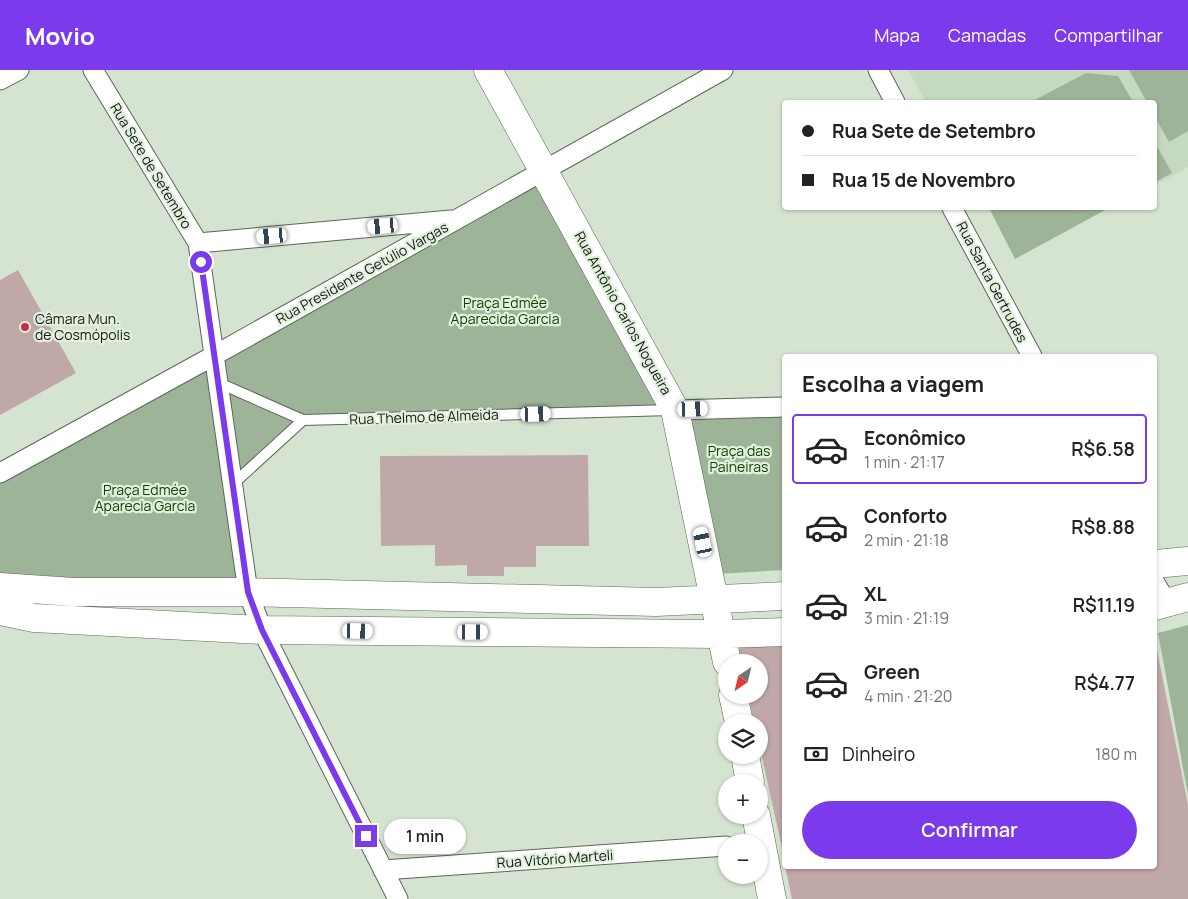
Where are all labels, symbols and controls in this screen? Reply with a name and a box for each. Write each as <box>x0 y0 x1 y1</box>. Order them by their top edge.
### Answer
text: Movio <box>25 19 95 52</box>
text: Mapa <box>874 23 920 47</box>
text: Camadas <box>948 23 1026 47</box>
text: Compartilhar <box>1054 23 1163 47</box>
street label: Rua Sete de Setembro <box>106 99 197 232</box>
text: Rua Sete de Setembro <box>832 118 1036 144</box>
text: Rua 15 de Novembro <box>832 167 1016 193</box>
street label: Rua Presidente Getúlio Vargas <box>272 217 451 328</box>
car <box>367 217 398 235</box>
street label: Rua Santa Gertrudes <box>952 218 1032 346</box>
car <box>256 227 287 245</box>
street label: Rua Antônio Carlos Nogueira <box>570 228 676 398</box>
route start <box>190 251 212 273</box>
park label: Praça Edmée Aparecida Garcia <box>451 293 559 328</box>
place label: Câmara Mun. de Cosmópolis <box>35 309 130 344</box>
marker: Câmara Mun. de Cosmópolis <box>19 321 31 333</box>
text: Escolha a viagem <box>802 369 984 399</box>
car <box>677 401 708 417</box>
street label: Rua Thelmo de Almeida <box>349 404 499 429</box>
car <box>520 406 551 422</box>
text: Econômico <box>864 425 966 451</box>
icon: car <box>804 427 849 472</box>
text: R$6.58 <box>1071 436 1135 462</box>
park label: Praça das Paineiras <box>708 441 770 476</box>
text: 1 min · 21:17 <box>864 451 945 473</box>
park label: Praça Edmée Aparecia Garcia <box>95 480 195 515</box>
text: Conforto <box>864 503 947 529</box>
icon: car <box>804 505 849 550</box>
text: R$8.88 <box>1071 514 1135 540</box>
car <box>692 526 713 558</box>
text: 2 min · 21:18 <box>864 529 949 551</box>
text: XL <box>864 581 887 607</box>
icon: car <box>804 583 849 628</box>
text: R$11.19 <box>1073 592 1135 618</box>
text: 3 min · 21:19 <box>864 607 949 629</box>
car <box>342 623 373 639</box>
car <box>458 625 488 640</box>
north arrow <box>718 654 768 704</box>
map controls <box>718 654 768 884</box>
text: Green <box>864 659 920 685</box>
icon: car <box>804 661 849 706</box>
text: R$4.77 <box>1074 670 1135 696</box>
text: 4 min · 21:20 <box>864 685 953 707</box>
button: layers <box>718 714 768 764</box>
icon: cash <box>802 740 830 768</box>
text: Dinheiro <box>842 741 915 767</box>
text: 180 m <box>1095 743 1137 765</box>
button: + <box>718 774 768 824</box>
button: Confirmar <box>802 801 1137 859</box>
callout: 1 min <box>384 818 466 854</box>
route end <box>355 825 377 847</box>
text: 1 min <box>406 825 444 847</box>
button: − <box>718 834 768 884</box>
street label: Rua Vitório Marteli <box>496 845 614 872</box>

